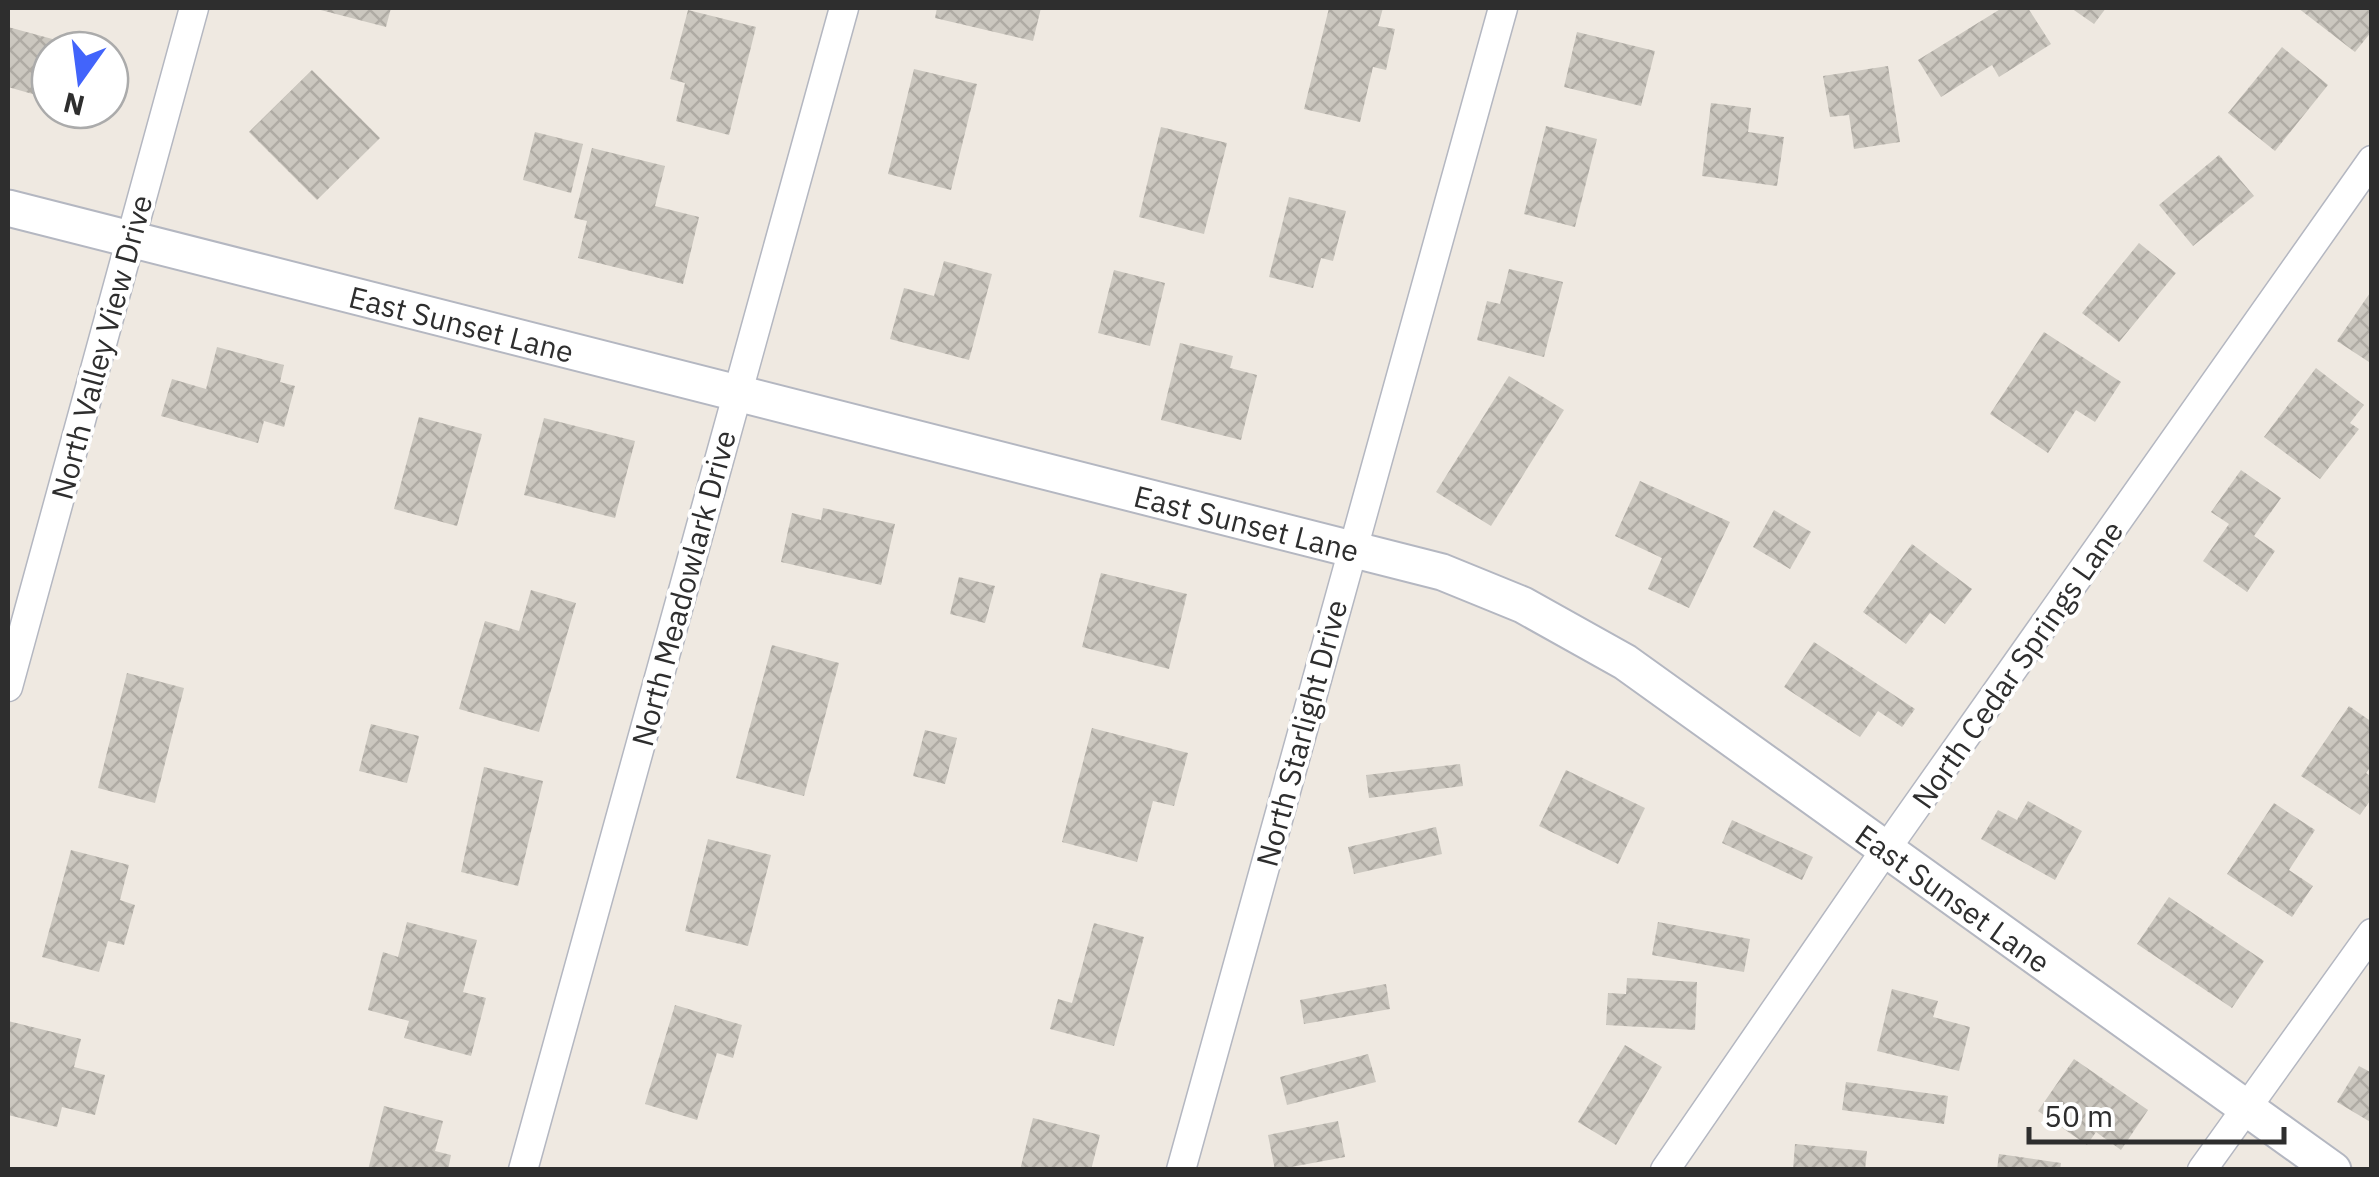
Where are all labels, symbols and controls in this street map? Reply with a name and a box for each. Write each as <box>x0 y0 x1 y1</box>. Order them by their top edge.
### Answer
north arrow <box>30 30 130 130</box>
text: N <box>60 84 88 125</box>
street label: North Valley View Drive <box>42 191 160 503</box>
street label: East Sunset Lane <box>345 276 578 370</box>
street label: North Meadowlark Drive <box>622 426 744 750</box>
street label: East Sunset Lane <box>1130 475 1363 570</box>
street label: North Cedar Springs Lane <box>1903 512 2131 816</box>
street label: North Starlight Drive <box>1247 595 1355 871</box>
street label: East Sunset Lane <box>1848 815 2058 981</box>
scale bar <box>2029 1082 2284 1144</box>
text: 50 m <box>2044 1096 2113 1135</box>

